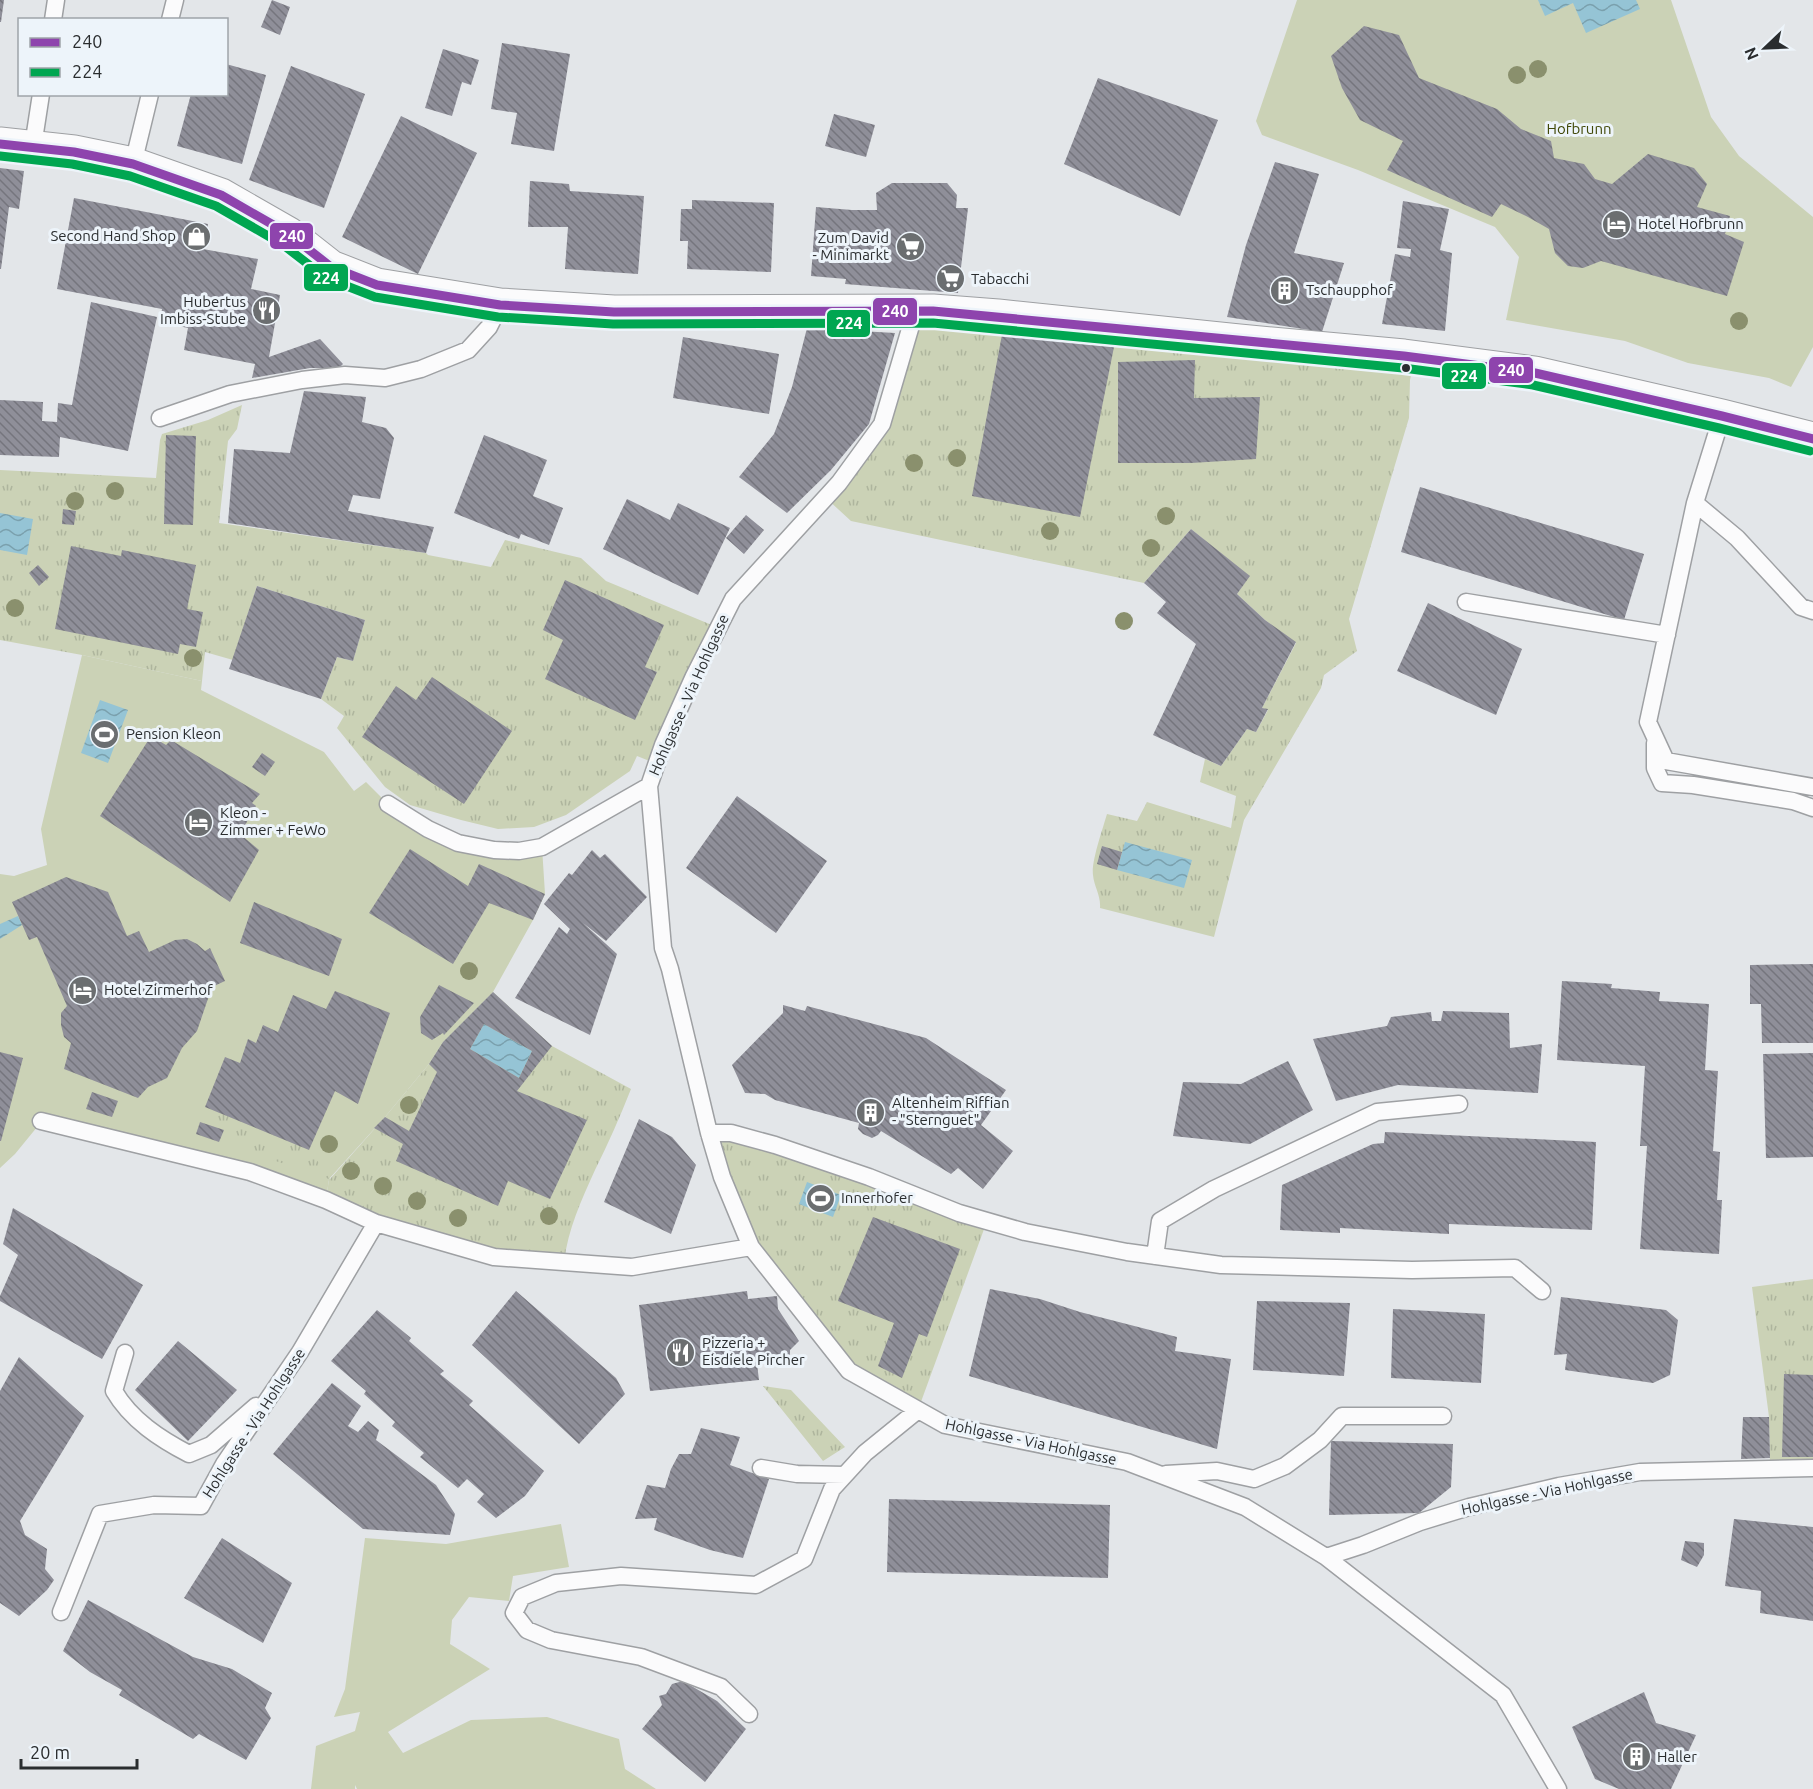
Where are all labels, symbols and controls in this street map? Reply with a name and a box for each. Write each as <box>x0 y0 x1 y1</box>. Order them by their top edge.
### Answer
legend <box>18 18 228 96</box>
north arrow <box>1735 18 1795 78</box>
text: 240 <box>72 31 102 51</box>
text: N <box>1741 45 1762 63</box>
text: 224 <box>72 61 102 81</box>
park label: Hofbrunn <box>1546 120 1612 137</box>
hotel icon: Hotel Hofbrunn <box>1601 208 1633 240</box>
place label: Hotel Hofbrunn <box>1638 215 1744 232</box>
shop icon: Second Hand Shop <box>181 220 213 252</box>
line badge: 240 <box>269 222 314 250</box>
place label: Second Hand Shop <box>50 227 176 244</box>
text: 240 <box>278 227 306 245</box>
place label: Zum David - Minimarkt <box>813 229 889 263</box>
supermarket icon: Zum David - Minimarkt <box>894 231 926 263</box>
line badge: 224 <box>303 263 349 292</box>
supermarket icon: Tabacchi <box>934 263 966 295</box>
text: 224 <box>312 269 340 287</box>
place label: Tabacchi <box>971 270 1029 287</box>
building icon: Tschaupphof <box>1269 274 1301 306</box>
place label: Tschaupphof <box>1306 281 1393 298</box>
place label: Hubertus Imbiss-Stube <box>160 293 246 327</box>
restaurant icon: Hubertus Imbiss-Stube <box>251 295 283 327</box>
line badge: 240 <box>872 297 918 326</box>
text: 240 <box>881 302 909 320</box>
line badge: 224 <box>826 309 871 338</box>
text: 224 <box>835 314 863 332</box>
line badge: 240 <box>1488 356 1534 384</box>
text: 240 <box>1497 361 1525 379</box>
unlabelled marker <box>1400 362 1412 374</box>
line badge: 224 <box>1441 362 1487 390</box>
text: 224 <box>1450 367 1478 385</box>
street label: Hohlgasse - Via Hohlgasse <box>645 612 732 778</box>
sports icon: Pension Kleon <box>89 718 121 750</box>
place label: Pension Kleon <box>126 725 221 742</box>
place label: Kleon - Zimmer + FeWo <box>220 804 326 838</box>
hotel icon: Kleon - Zimmer + FeWo <box>183 806 215 838</box>
hotel icon: Hotel Zirmerhof <box>67 974 99 1006</box>
place label: Hotel Zirmerhof <box>104 981 213 998</box>
place label: Altenheim Riffian - "Sternguet" <box>892 1094 1010 1128</box>
building icon: Altenheim Riffian - "Sternguet" <box>855 1096 887 1128</box>
sports icon: Innerhofer <box>804 1182 836 1214</box>
place label: Innerhofer <box>841 1189 913 1206</box>
place label: Pizzeria + Eisdiele Pircher <box>702 1334 805 1368</box>
restaurant icon: Pizzeria + Eisdiele Pircher <box>665 1336 697 1368</box>
street label: Hohlgasse - Via Hohlgasse <box>199 1345 308 1501</box>
street label: Hohlgasse - Via Hohlgasse <box>944 1415 1118 1468</box>
street label: Hohlgasse - Via Hohlgasse <box>1460 1465 1634 1518</box>
scale bar <box>21 1732 136 1770</box>
building icon: Haller <box>1620 1741 1652 1773</box>
text: 20 m <box>30 1742 70 1762</box>
place label: Haller <box>1657 1748 1697 1765</box>

